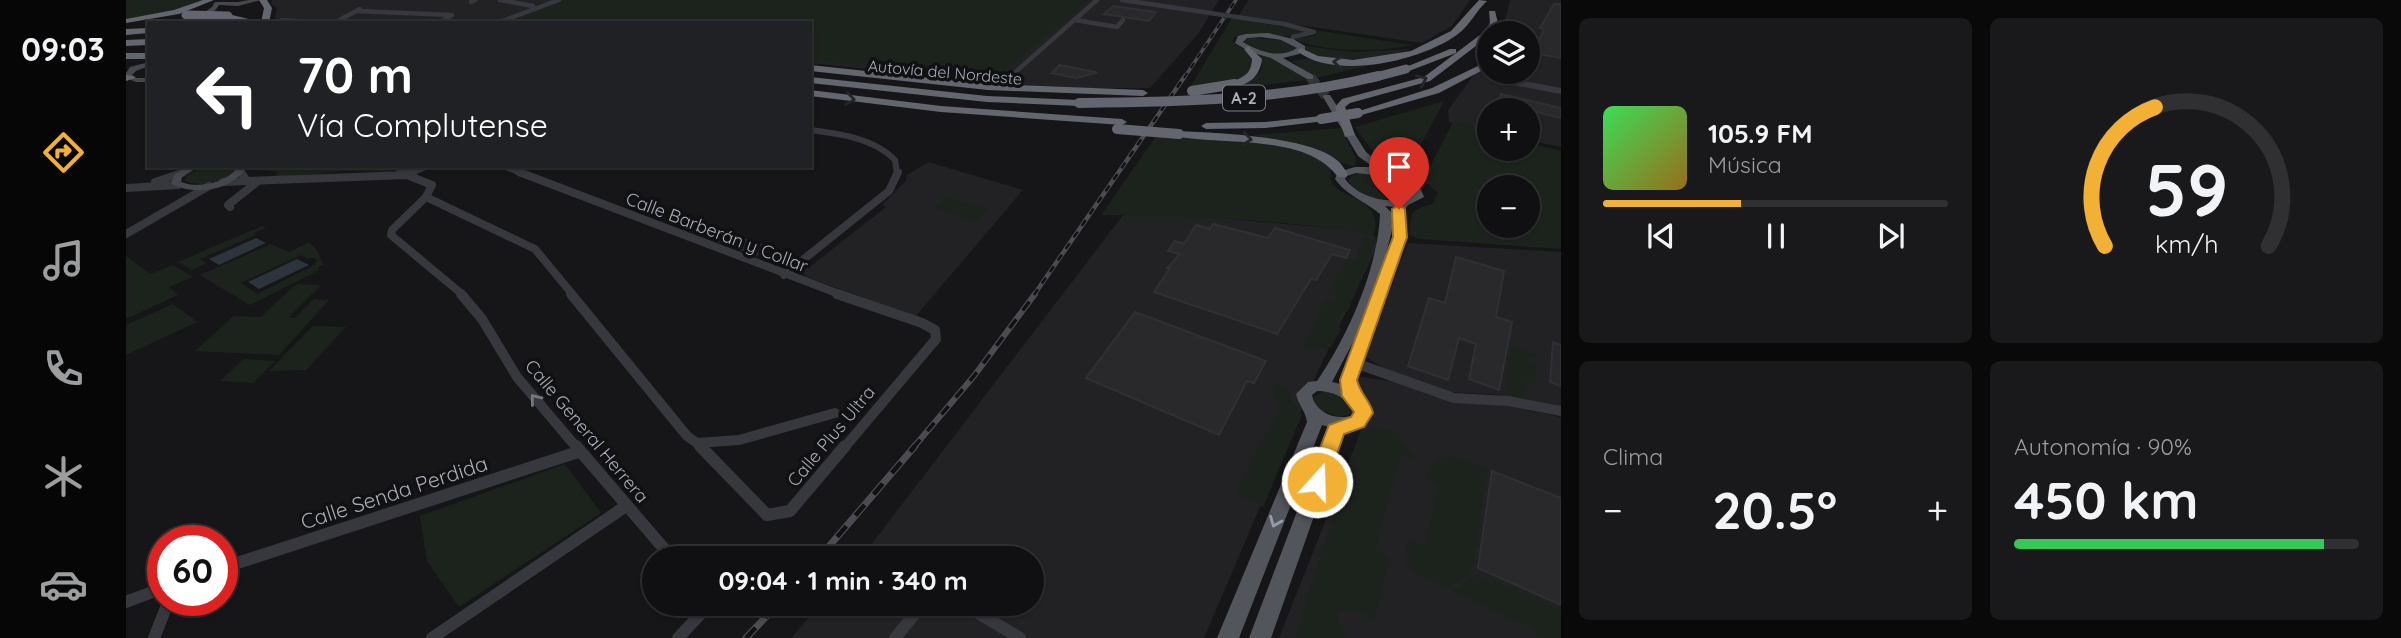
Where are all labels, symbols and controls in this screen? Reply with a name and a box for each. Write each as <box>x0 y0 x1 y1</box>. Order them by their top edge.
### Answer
map controls <box>1477 21 1540 238</box>
button: layers <box>1477 21 1540 84</box>
text: 09:03 <box>21 29 105 69</box>
text: 70 m <box>297 44 413 105</box>
icon: left <box>182 49 273 140</box>
one-way arrow <box>1332 54 1343 69</box>
street label: Autovía del Nordeste <box>867 55 1023 89</box>
one-way arrow <box>1415 74 1427 88</box>
road number: A-2 <box>1223 86 1265 110</box>
one-way arrow <box>844 91 856 106</box>
button: + <box>1477 98 1540 161</box>
text: Vía Complutense <box>297 105 548 145</box>
text: 105.9 FM <box>1708 117 1812 150</box>
icon: directions <box>39 128 88 177</box>
one-way arrow <box>1241 132 1253 147</box>
pin <box>1369 137 1429 209</box>
text: 59 <box>2145 144 2228 235</box>
icon: arrive <box>1380 148 1418 186</box>
text: Música <box>1708 150 1782 179</box>
button: − <box>1477 175 1540 238</box>
street label: Calle Barberán y Collar <box>623 187 811 277</box>
icon: previous <box>1642 217 1680 255</box>
icon: pause <box>1757 217 1795 255</box>
icon: next <box>1872 217 1910 255</box>
text: km/h <box>2155 228 2218 259</box>
icon: music <box>39 236 88 285</box>
icon: phone <box>39 344 88 393</box>
street label: Calle General Herrera <box>520 355 654 507</box>
street label: Calle Plus Ultra <box>782 381 880 491</box>
one-way arrow <box>531 394 543 407</box>
text: Autonomía · 90% <box>2014 432 2192 461</box>
text: Clima <box>1603 442 1663 471</box>
position arrow <box>1280 445 1354 519</box>
street label: Calle Senda Perdida <box>297 450 491 534</box>
icon: climate <box>39 452 88 501</box>
text: 450 km <box>2014 467 2199 532</box>
text: 20.5° <box>1712 477 1837 542</box>
text: − <box>1603 486 1623 534</box>
text: + <box>1927 486 1948 534</box>
one-way arrow <box>1269 515 1283 527</box>
speed limit sign: 60 <box>147 525 238 616</box>
icon: car <box>39 560 88 609</box>
text: 09:04 · 1 min · 340 m <box>718 564 968 597</box>

